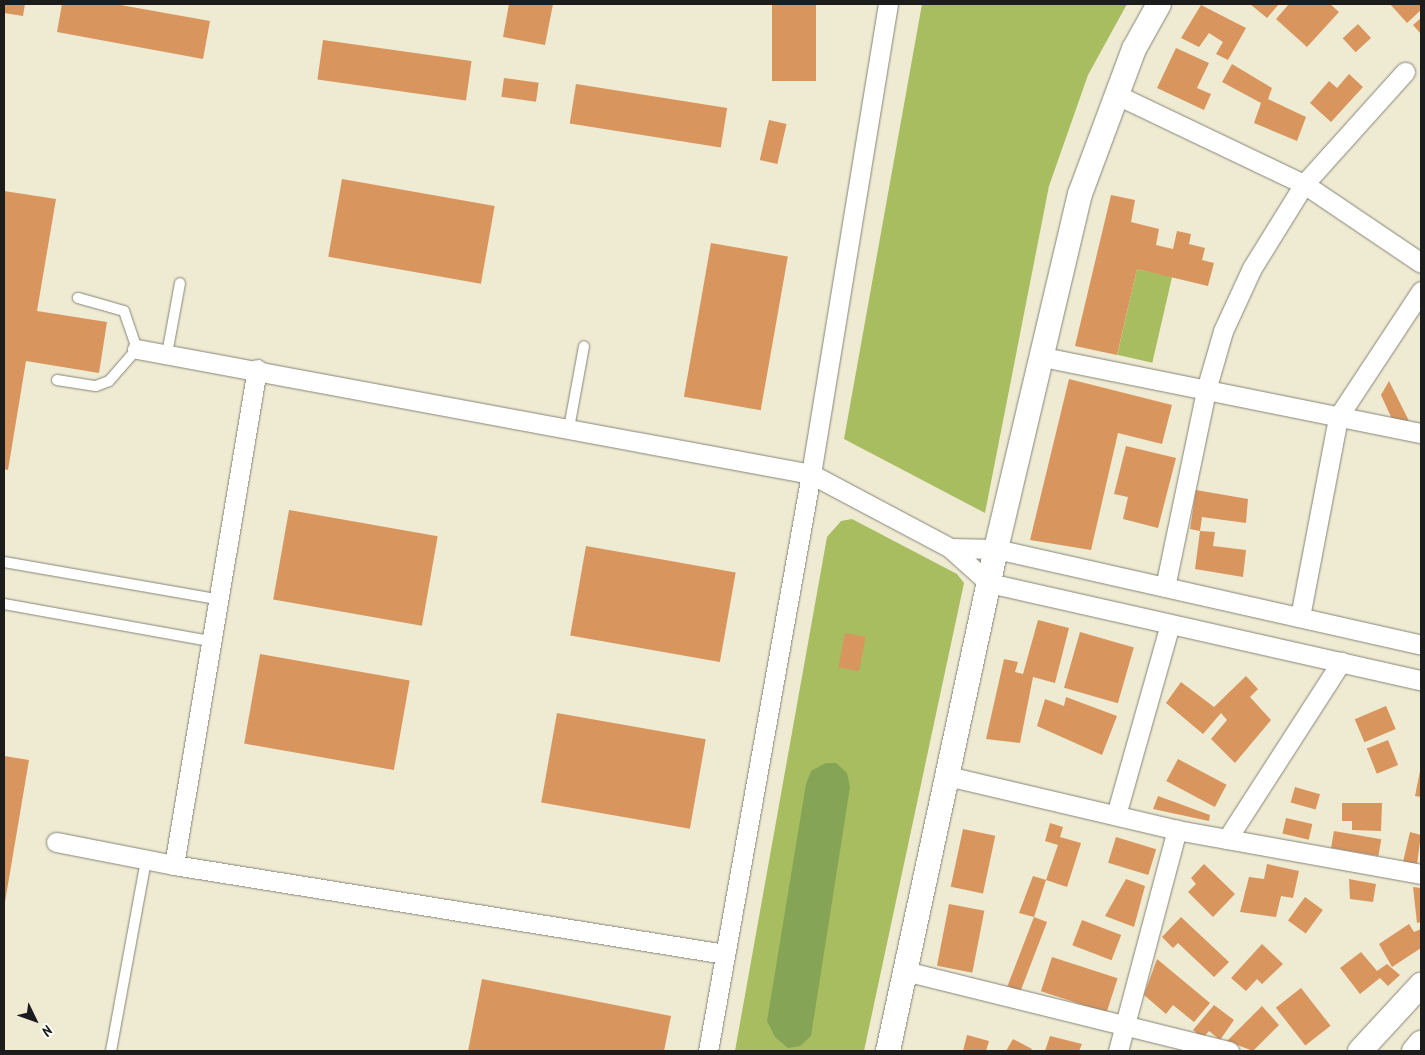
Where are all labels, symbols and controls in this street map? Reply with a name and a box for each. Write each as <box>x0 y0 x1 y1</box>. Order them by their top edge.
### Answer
north arrow <box>10 995 60 1045</box>
text: N <box>35 1019 57 1041</box>

